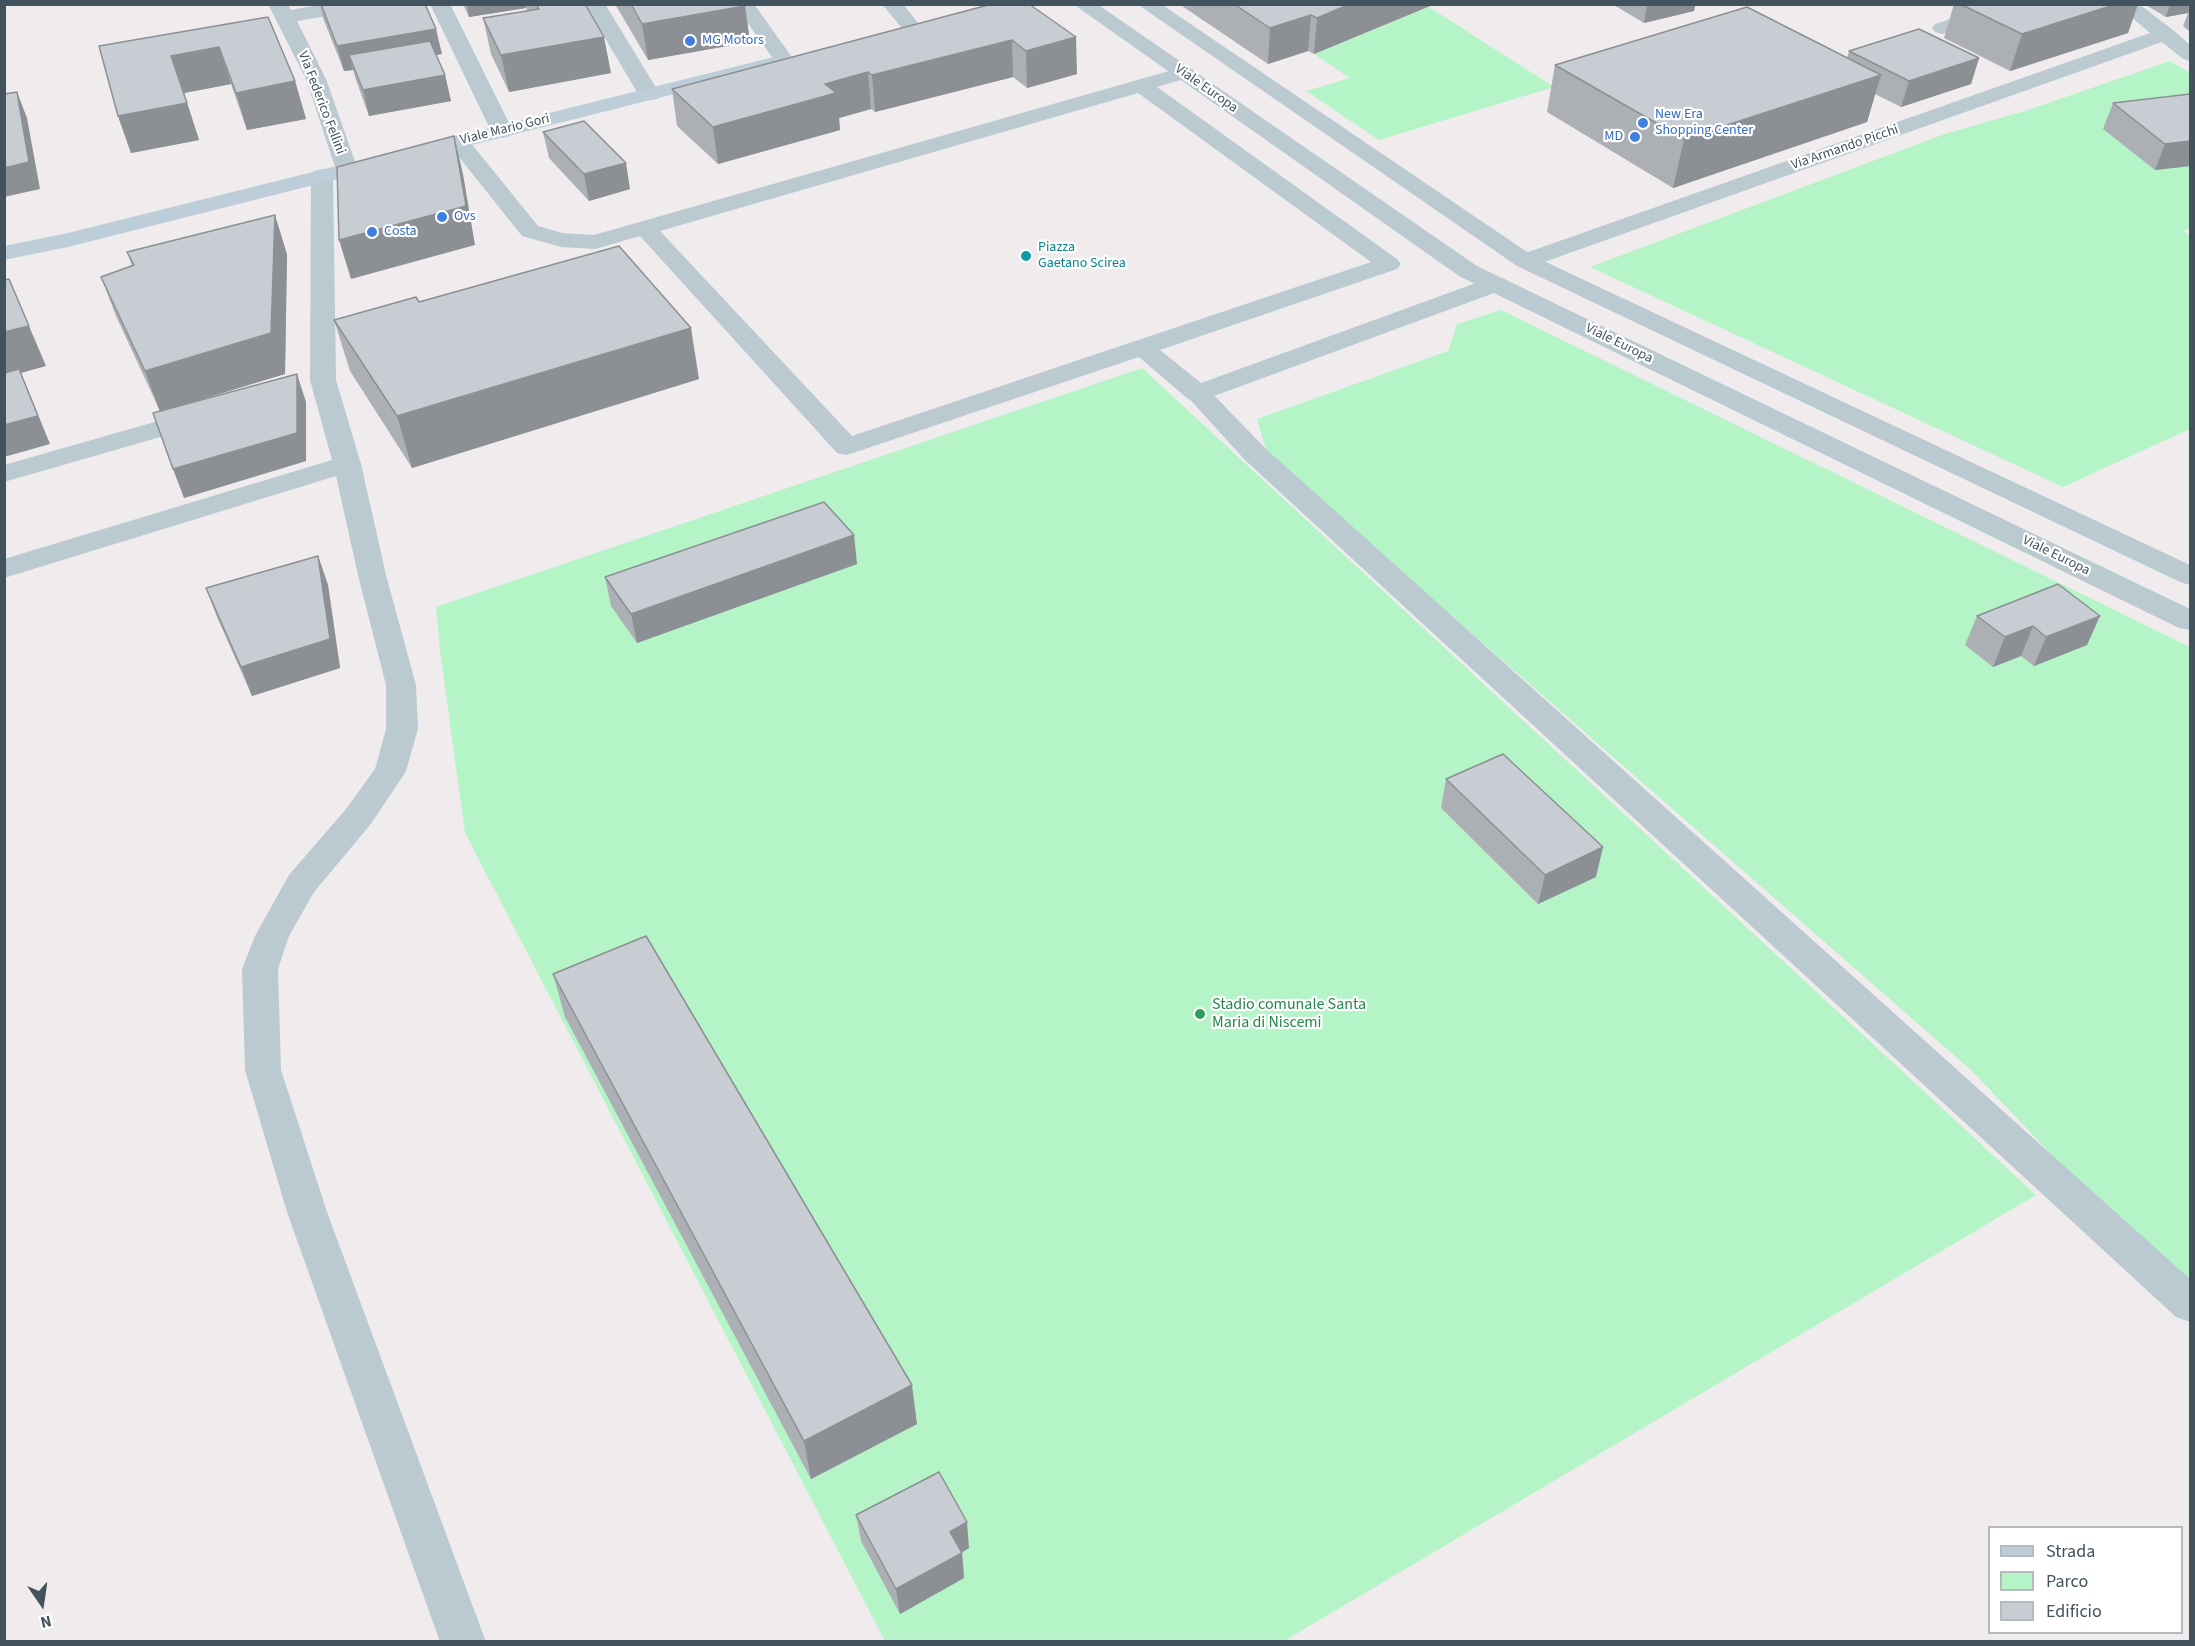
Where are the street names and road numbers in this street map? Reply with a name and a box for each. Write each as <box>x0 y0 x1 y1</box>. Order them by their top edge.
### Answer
street label: Via Federico Fellini <box>294 49 348 157</box>
street label: Viale Europa <box>1171 61 1241 117</box>
street label: Viale Mario Gori <box>459 111 551 149</box>
street label: Via Armando Picchi <box>1789 122 1901 174</box>
street label: Viale Europa <box>1583 320 1655 368</box>
street label: Viale Europa <box>2020 532 2092 580</box>

